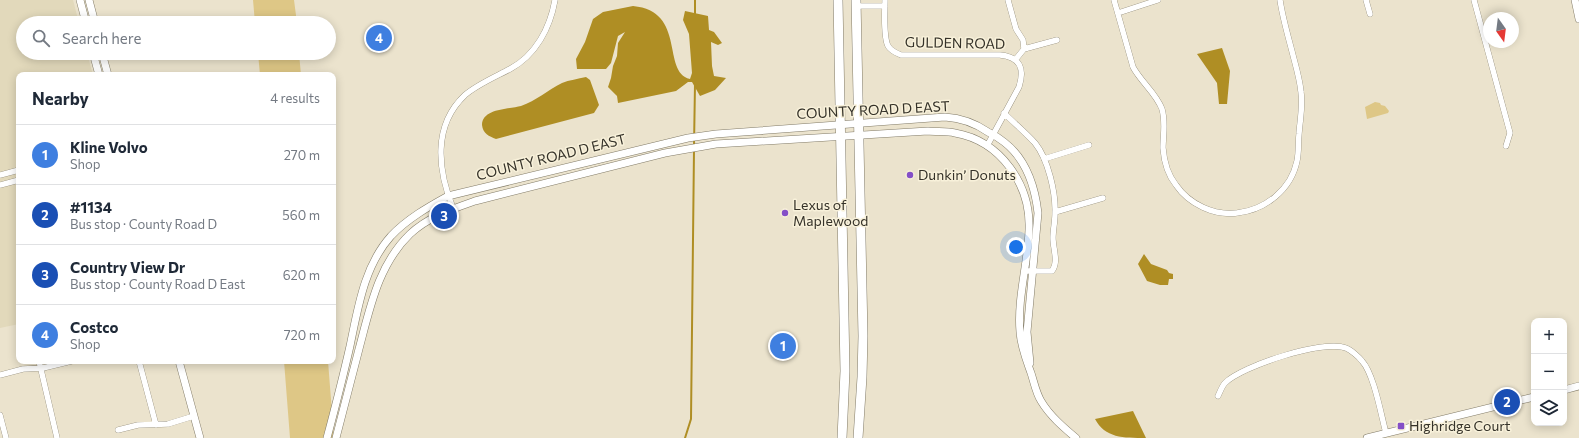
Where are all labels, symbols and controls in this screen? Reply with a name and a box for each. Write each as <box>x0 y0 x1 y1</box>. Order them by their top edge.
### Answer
north arrow <box>1483 12 1519 48</box>
search box <box>16 16 336 60</box>
pin: 4 <box>366 23 392 53</box>
icon: search <box>30 27 52 49</box>
text: Search here <box>62 29 141 47</box>
street label: GULDEN ROAD <box>905 33 1005 52</box>
text: Nearby <box>32 88 89 109</box>
text: 4 results <box>270 90 320 106</box>
street label: COUNTY ROAD D EAST <box>796 97 950 122</box>
street label: COUNTY ROAD D EAST <box>474 130 627 183</box>
text: Kline Volvo <box>70 138 148 156</box>
text: 1 <box>42 147 48 163</box>
text: 270 m <box>284 147 320 163</box>
text: Shop <box>70 156 101 172</box>
place label: Dunkin’ Donuts <box>918 166 1016 183</box>
marker: Dunkin’ Donuts <box>905 170 915 180</box>
place label: Lexus of Maplewood <box>793 196 868 229</box>
text: #1134 <box>70 198 112 216</box>
pin: 3 <box>431 201 457 231</box>
text: 2 <box>41 207 49 223</box>
text: 560 m <box>282 207 320 223</box>
marker: Lexus of Maplewood <box>780 208 790 218</box>
text: Bus stop · County Road D <box>70 216 217 232</box>
your location <box>1006 237 1026 257</box>
text: Country View Dr <box>70 258 185 276</box>
text: 3 <box>41 267 49 283</box>
text: 620 m <box>283 267 320 283</box>
text: Bus stop · County Road D East <box>70 276 245 292</box>
text: Costco <box>70 318 118 336</box>
map controls <box>1531 318 1567 426</box>
button: + <box>1531 318 1567 354</box>
text: 4 <box>41 327 49 343</box>
text: 720 m <box>284 327 320 343</box>
pin: 1 <box>770 331 796 361</box>
text: Shop <box>70 336 101 352</box>
button: − <box>1531 354 1567 390</box>
pin: 2 <box>1494 387 1520 417</box>
button: layers <box>1531 390 1567 426</box>
place label: Highridge Court <box>1409 417 1511 434</box>
marker: Highridge Court <box>1396 421 1406 431</box>

